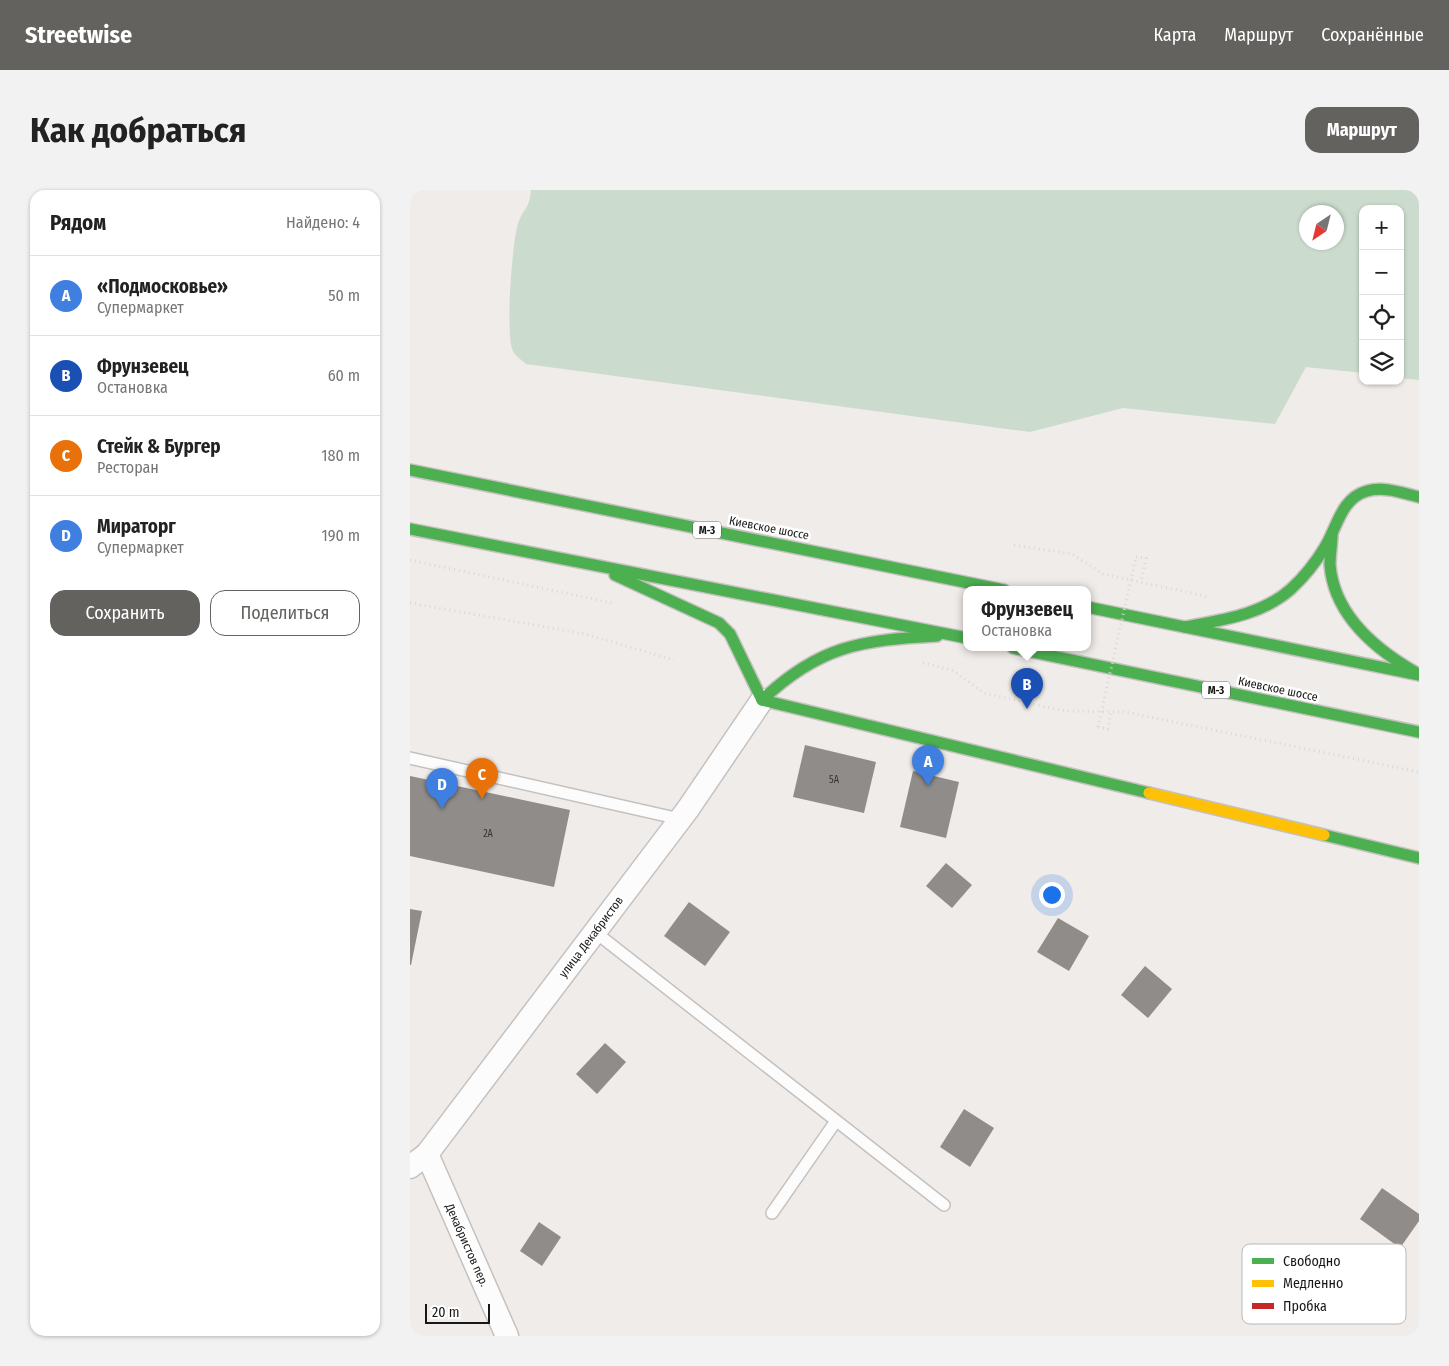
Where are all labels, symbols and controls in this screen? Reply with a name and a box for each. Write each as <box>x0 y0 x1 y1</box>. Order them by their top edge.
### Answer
text: Streetwise <box>25 21 132 49</box>
text: Карта <box>1153 24 1196 46</box>
text: Маршрут <box>1224 24 1293 46</box>
text: Сохранённые <box>1321 24 1424 46</box>
button: Маршрут <box>1305 107 1419 153</box>
text: Как добраться <box>30 109 247 151</box>
north arrow <box>1299 205 1344 250</box>
map controls <box>1359 205 1404 385</box>
button: + <box>1359 205 1404 250</box>
text: Рядом <box>50 210 106 236</box>
text: Найдено: 4 <box>286 213 360 232</box>
button: − <box>1359 250 1404 295</box>
text: «Подмосковье» <box>97 275 228 298</box>
text: A <box>62 286 70 305</box>
text: 50 m <box>328 286 360 305</box>
button: locate <box>1359 295 1404 340</box>
text: Супермаркет <box>97 298 184 317</box>
button: layers <box>1359 340 1404 385</box>
text: Фрунзевец <box>97 355 188 378</box>
text: B <box>62 366 70 385</box>
text: 60 m <box>328 366 360 385</box>
text: Остановка <box>97 378 168 397</box>
text: Стейк & Бургер <box>97 435 221 458</box>
text: C <box>62 446 70 465</box>
text: 180 m <box>321 446 360 465</box>
text: Ресторан <box>97 458 159 477</box>
street label: Киевское шоссе <box>728 513 810 543</box>
text: Мираторг <box>97 515 176 538</box>
road number: М-3 <box>693 522 721 538</box>
text: D <box>61 526 71 545</box>
text: 190 m <box>322 526 360 545</box>
text: Супермаркет <box>97 538 184 557</box>
popup <box>963 586 1091 651</box>
button: Сохранить <box>50 590 200 636</box>
button: Поделиться <box>210 590 360 636</box>
text: Фрунзевец <box>981 598 1073 621</box>
text: Остановка <box>981 621 1052 640</box>
pin: B <box>1011 668 1043 709</box>
street label: Киевское шоссе <box>1237 674 1319 704</box>
road number: М-3 <box>1202 682 1230 698</box>
pin: A <box>912 745 944 786</box>
pin: C <box>466 758 498 799</box>
pin: D <box>426 768 458 809</box>
house number: 5А <box>829 774 840 786</box>
house number: 2А <box>483 828 494 840</box>
your location <box>1039 882 1065 908</box>
street label: улица Декабристов <box>556 894 626 980</box>
street label: Декабристов пер. <box>442 1201 492 1289</box>
legend <box>1242 1244 1406 1324</box>
text: Свободно <box>1283 1253 1341 1270</box>
text: Медленно <box>1283 1275 1343 1292</box>
text: Пробка <box>1283 1298 1327 1315</box>
scale bar <box>425 1301 490 1324</box>
text: 20 m <box>432 1304 460 1321</box>

